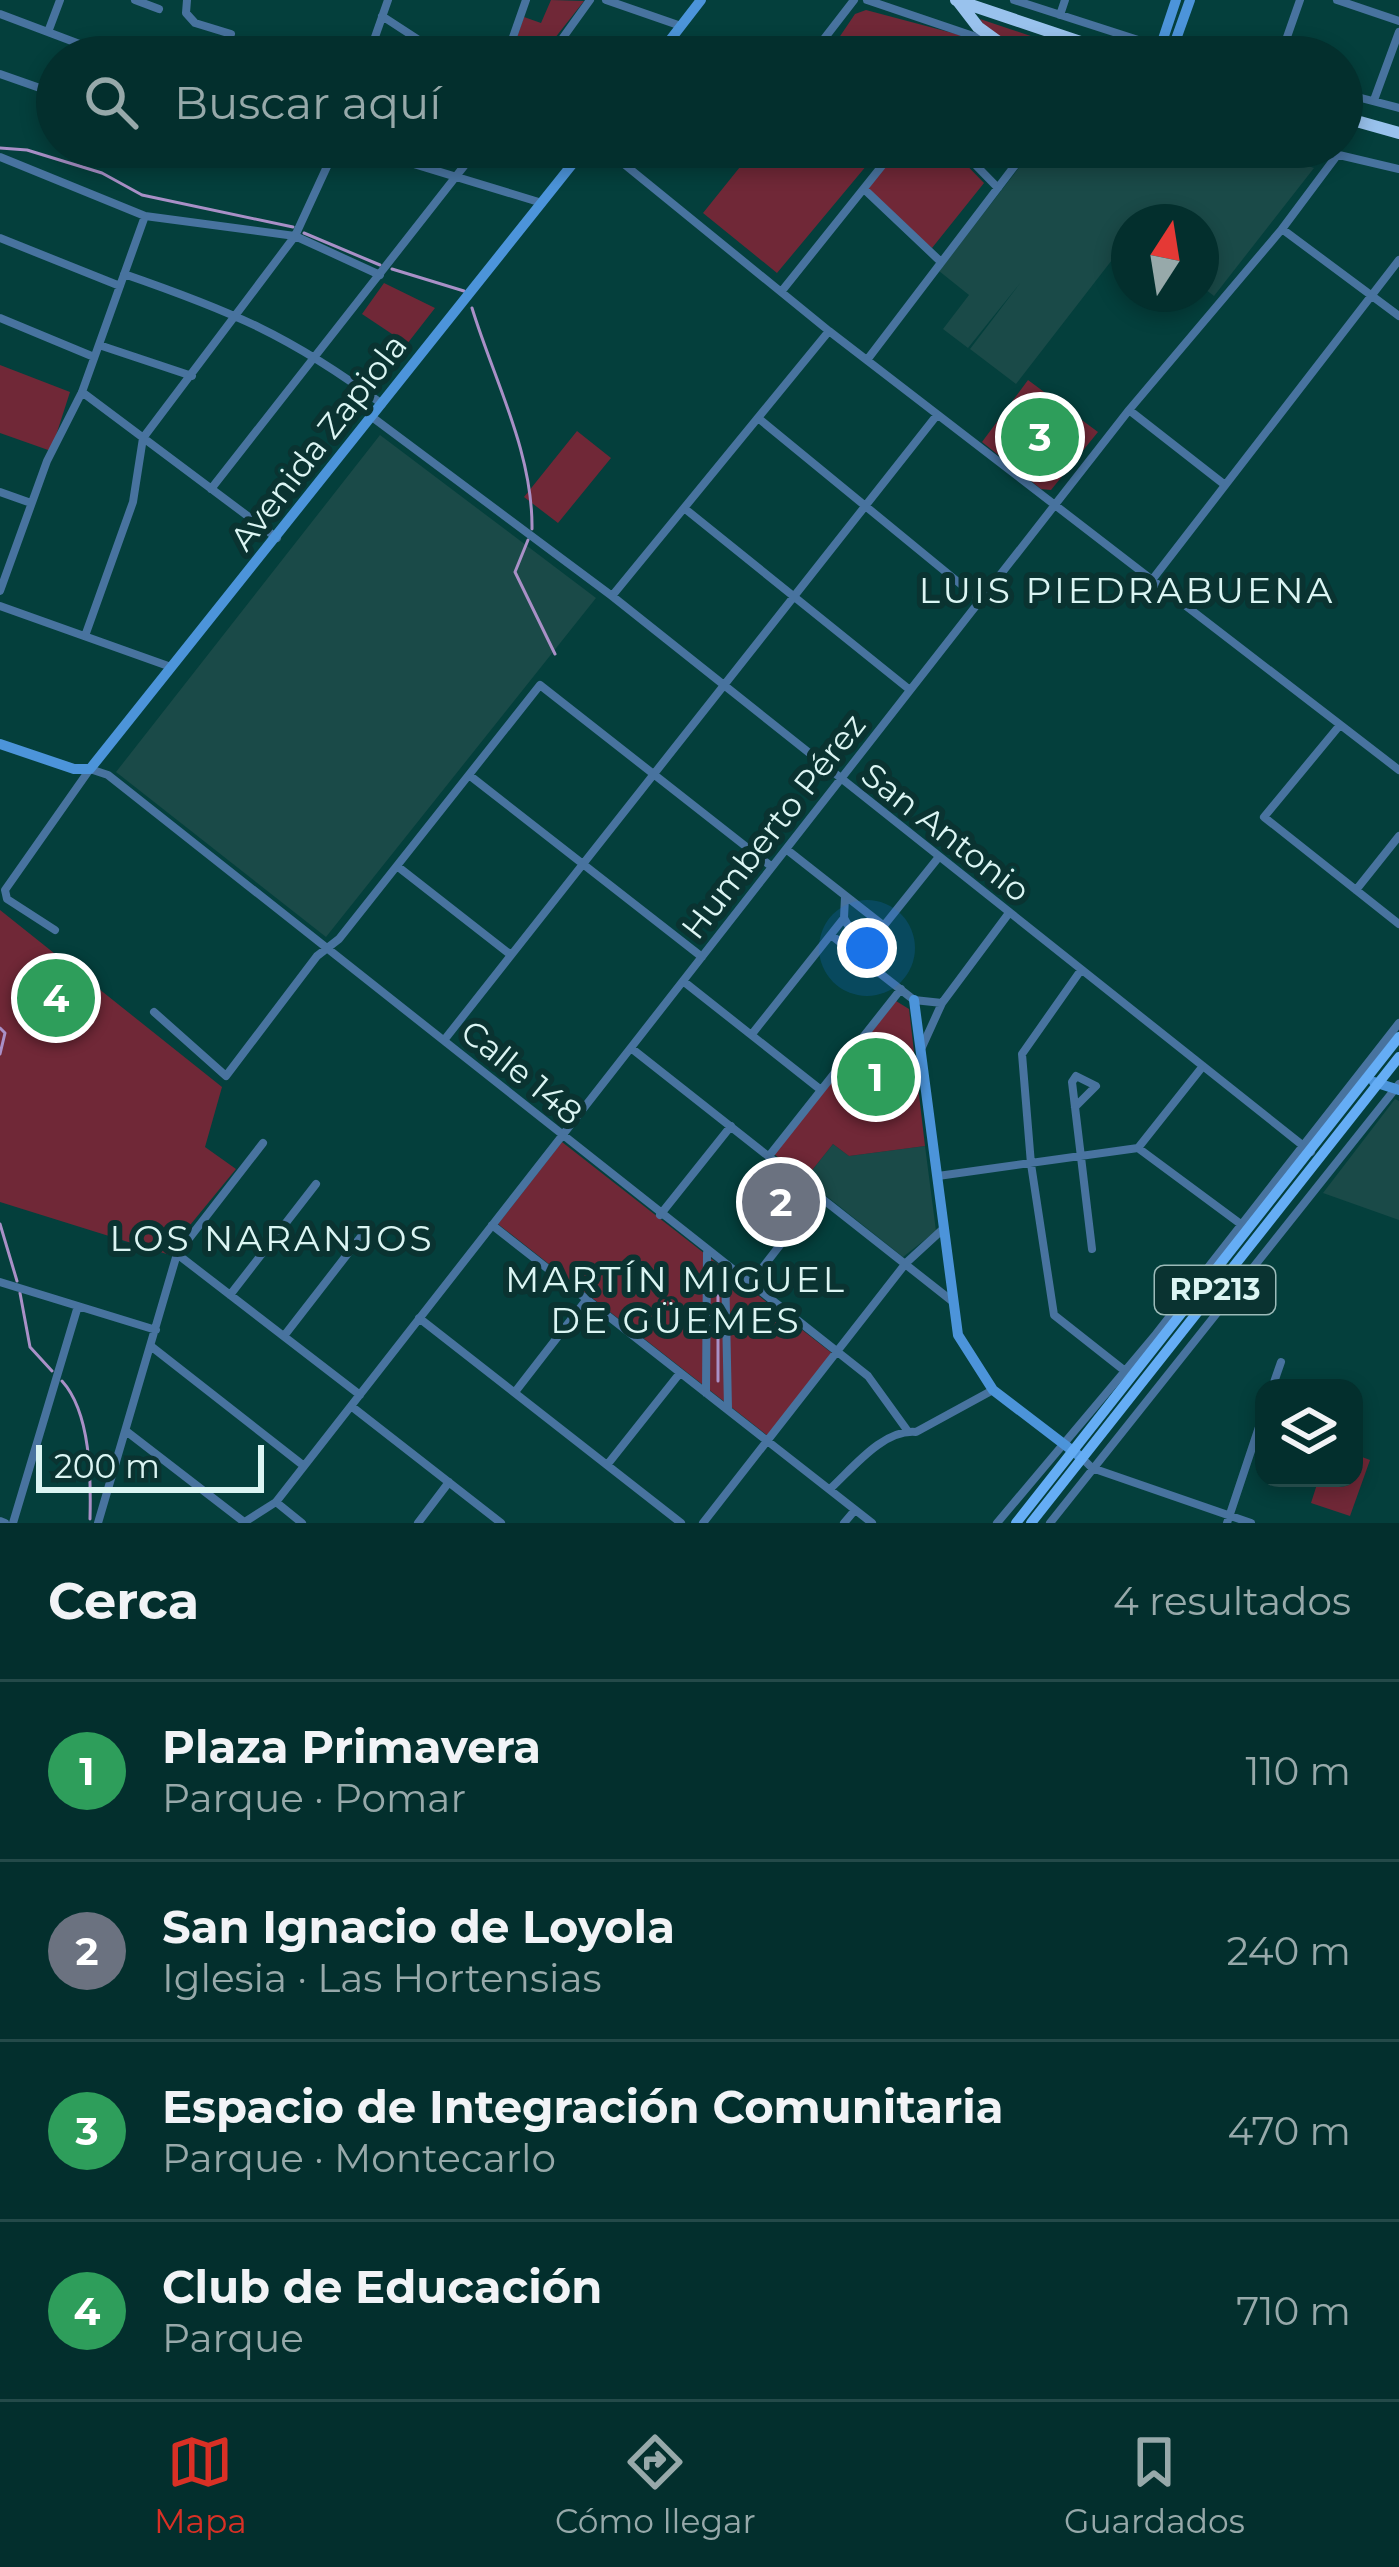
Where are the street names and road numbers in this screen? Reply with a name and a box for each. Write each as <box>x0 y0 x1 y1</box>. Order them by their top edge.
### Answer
street label: Avenida Zapiola <box>221 326 415 558</box>
street label: Humberto Pérez <box>673 705 873 947</box>
street label: San Antonio <box>854 754 1038 910</box>
street label: Calle 148 <box>453 1011 591 1133</box>
road number: RP213 <box>1155 1266 1275 1314</box>

